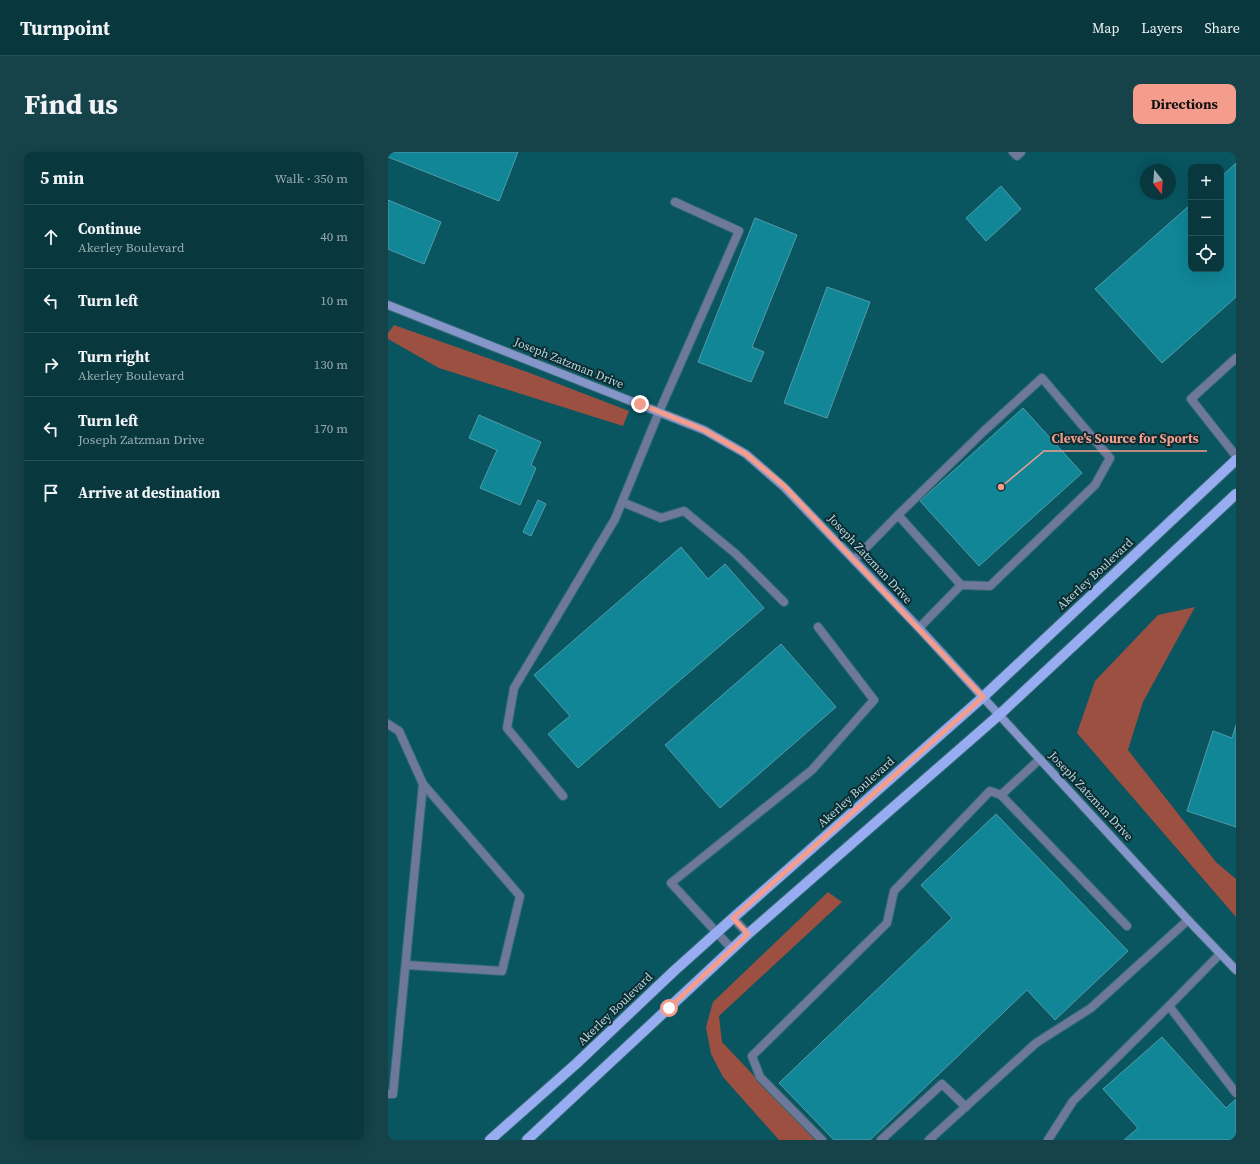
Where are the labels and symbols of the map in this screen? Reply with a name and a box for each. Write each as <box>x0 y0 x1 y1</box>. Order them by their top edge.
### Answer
north arrow <box>1140 164 1176 200</box>
street label: Joseph Zatzman Drive <box>511 333 626 392</box>
route end <box>631 395 649 413</box>
callout: Cleve's Source for Sports <box>1044 426 1207 451</box>
text: Cleve's Source for Sports <box>1051 430 1199 447</box>
street label: Joseph Zatzman Drive <box>824 510 916 607</box>
street label: Akerley Boulevard <box>1054 535 1136 613</box>
street label: Joseph Zatzman Drive <box>1045 747 1137 844</box>
street label: Akerley Boulevard <box>814 753 898 831</box>
street label: Akerley Boulevard <box>574 969 656 1049</box>
route start <box>660 999 678 1017</box>

